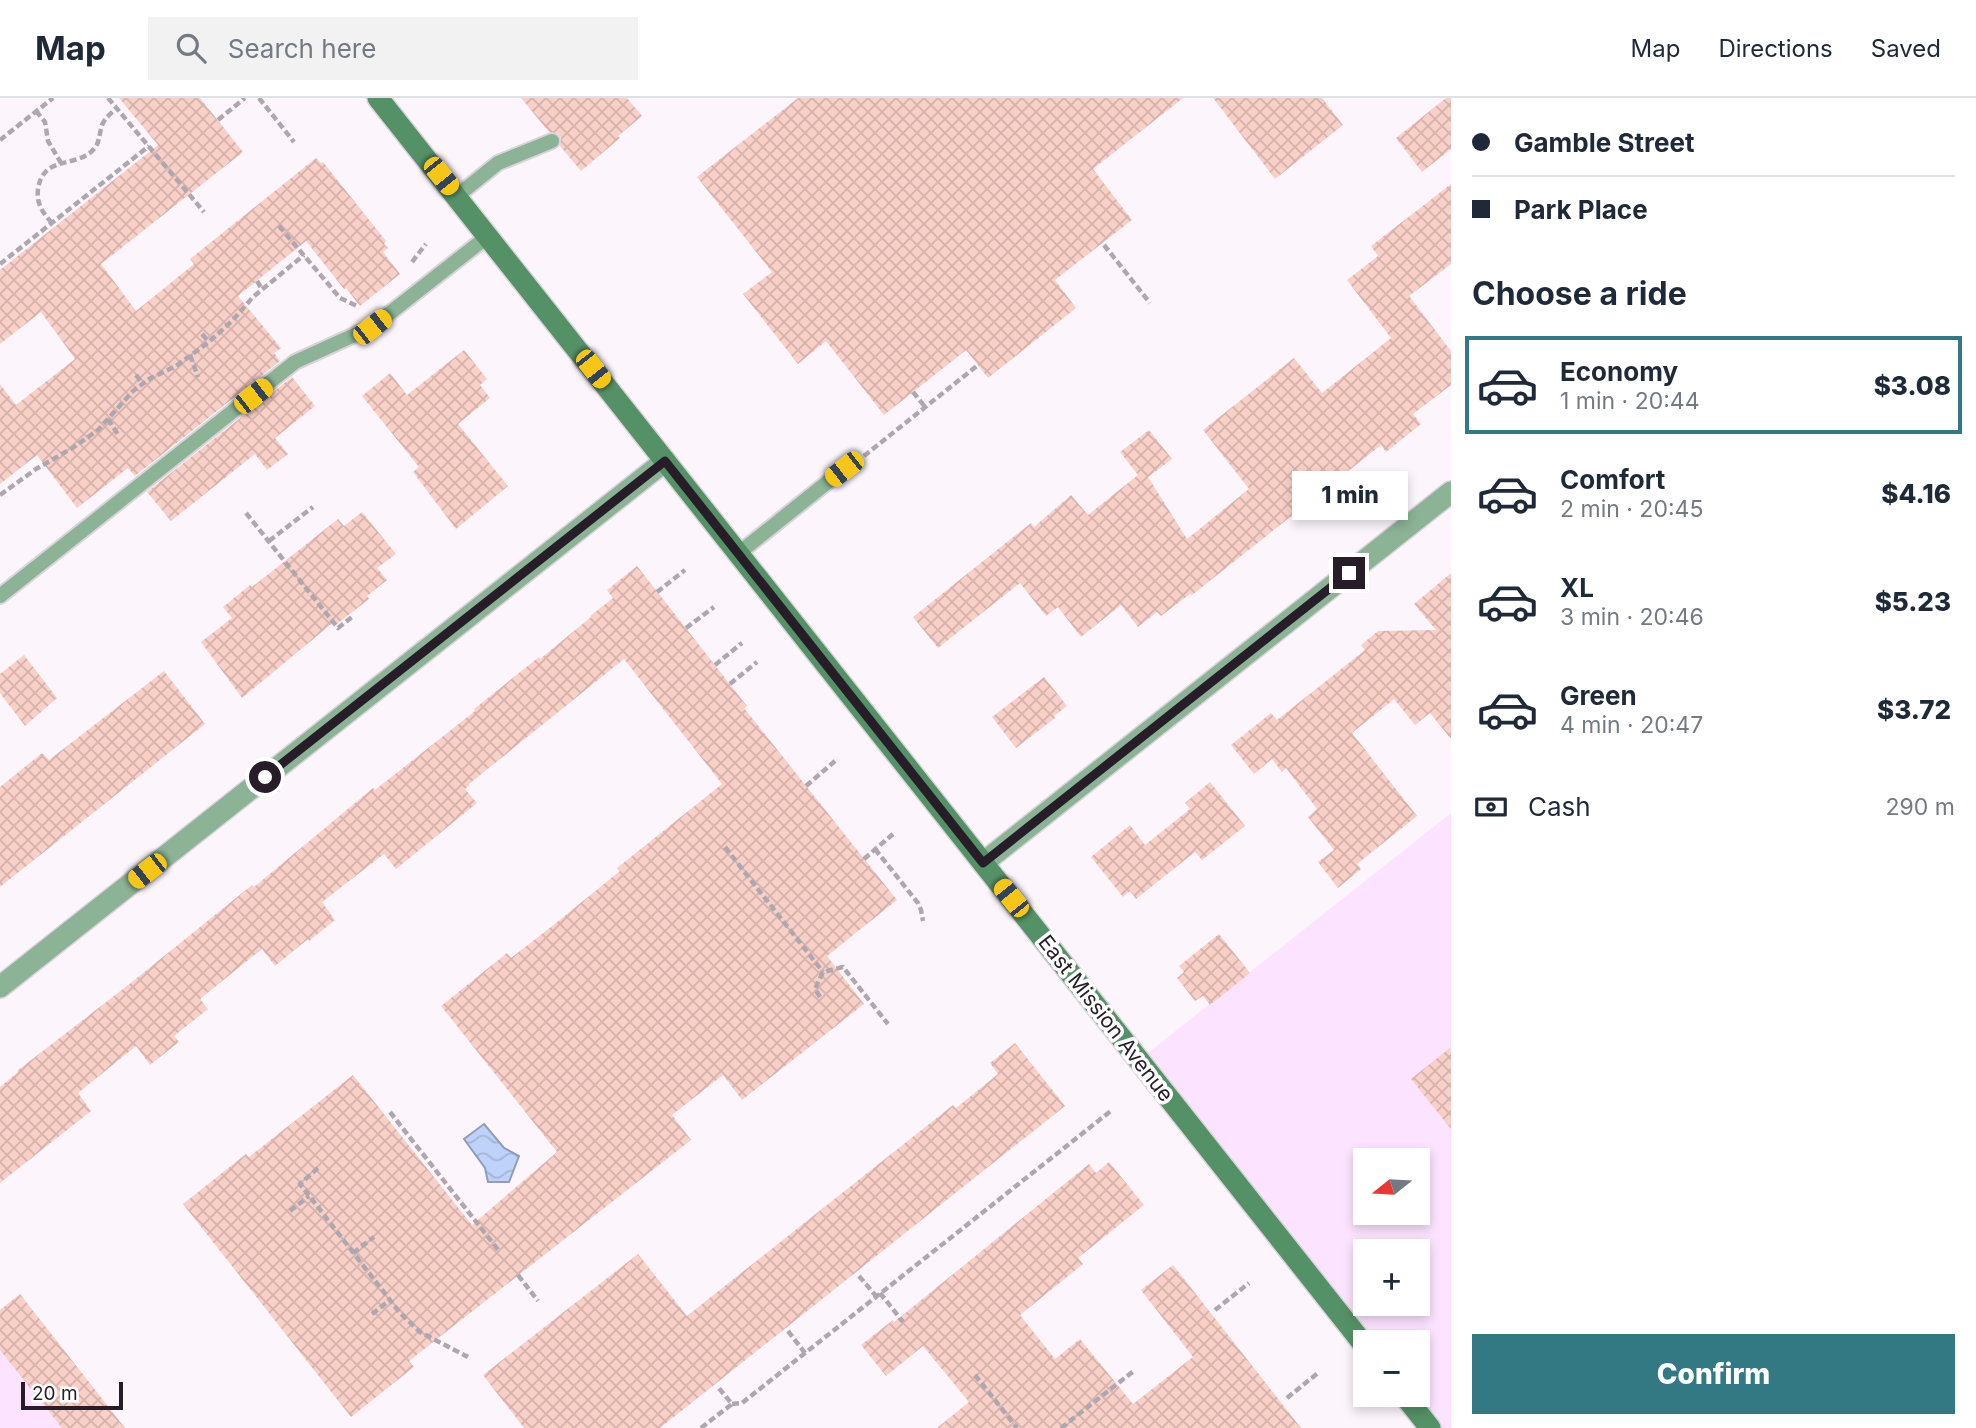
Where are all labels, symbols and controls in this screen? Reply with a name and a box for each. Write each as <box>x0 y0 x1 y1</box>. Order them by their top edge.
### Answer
search box <box>148 17 638 80</box>
text: Map <box>35 28 106 68</box>
icon: search <box>172 29 210 67</box>
text: Search here <box>228 33 376 64</box>
text: Map <box>1631 34 1680 63</box>
text: Directions <box>1718 34 1833 63</box>
text: Saved <box>1871 34 1941 63</box>
text: Gamble Street <box>1514 127 1694 158</box>
car <box>420 153 463 199</box>
text: Park Place <box>1514 194 1648 225</box>
text: Choose a ride <box>1472 274 1687 313</box>
car <box>349 306 396 348</box>
car <box>572 346 615 392</box>
icon: car <box>1476 354 1539 417</box>
text: Economy <box>1560 356 1678 387</box>
text: $3.08 <box>1874 370 1951 401</box>
car <box>230 375 277 417</box>
text: 1 min · 20:44 <box>1560 387 1700 415</box>
car <box>821 448 868 490</box>
icon: car <box>1476 462 1539 525</box>
text: Comfort <box>1560 464 1665 495</box>
callout: 1 min <box>1291 472 1407 520</box>
text: $4.16 <box>1881 478 1951 509</box>
text: 1 min <box>1321 481 1379 509</box>
text: 2 min · 20:45 <box>1560 495 1703 523</box>
route end <box>1333 557 1365 589</box>
icon: car <box>1476 570 1539 633</box>
text: XL <box>1560 572 1594 603</box>
text: $5.23 <box>1875 586 1951 617</box>
text: 3 min · 20:46 <box>1560 603 1704 631</box>
icon: car <box>1476 678 1539 741</box>
text: Green <box>1560 680 1637 711</box>
text: $3.72 <box>1877 694 1951 725</box>
text: 4 min · 20:47 <box>1560 711 1703 739</box>
route start <box>249 761 281 793</box>
icon: cash <box>1472 788 1510 826</box>
text: Cash <box>1528 791 1591 822</box>
text: 290 m <box>1886 793 1955 821</box>
car <box>124 850 171 892</box>
car <box>990 875 1033 921</box>
street label: East Mission Avenue <box>1033 930 1179 1106</box>
north arrow <box>1353 1148 1430 1225</box>
map controls <box>1353 1148 1430 1407</box>
button: + <box>1353 1239 1430 1316</box>
button: − <box>1353 1330 1430 1407</box>
button: Confirm <box>1472 1334 1955 1414</box>
scale bar <box>21 1379 122 1411</box>
text: 20 m <box>32 1382 78 1405</box>

